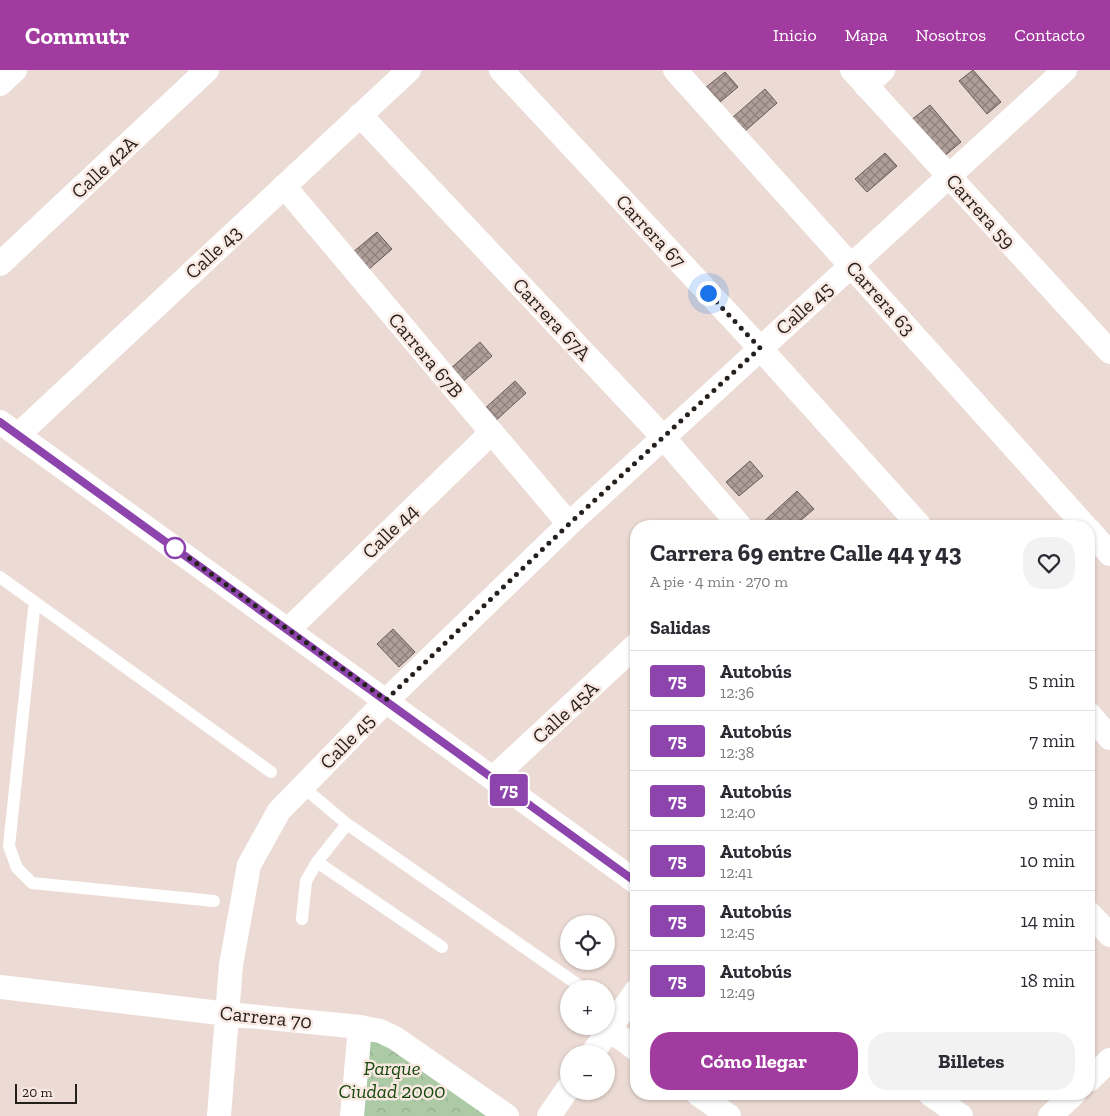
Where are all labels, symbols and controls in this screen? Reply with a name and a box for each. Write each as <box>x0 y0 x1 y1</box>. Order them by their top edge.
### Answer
text: Commutr <box>25 21 129 50</box>
text: Inicio <box>773 24 817 46</box>
text: Mapa <box>845 24 888 46</box>
text: Nosotros <box>916 24 986 46</box>
text: Contacto <box>1014 24 1085 46</box>
street label: Calle 42A <box>66 130 143 203</box>
street label: Carrera 59 <box>941 169 1021 253</box>
street label: Carrera 67 <box>611 189 691 273</box>
street label: Calle 43 <box>180 220 246 284</box>
street label: Carrera 63 <box>841 256 921 340</box>
street label: Carrera 67A <box>508 273 597 366</box>
street label: Calle 45 <box>771 276 837 340</box>
your location <box>696 281 721 306</box>
street label: Carrera 67B <box>384 308 468 402</box>
street label: Calle 44 <box>357 498 423 564</box>
unlabelled marker <box>164 537 186 559</box>
button: heart <box>1023 537 1075 589</box>
text: Carrera 69 entre Calle 44 y 43 <box>650 538 962 567</box>
text: A pie · 4 min · 270 m <box>650 572 788 591</box>
text: Salidas <box>650 616 710 639</box>
text: Autobús <box>720 660 792 683</box>
text: 5 min <box>1028 669 1075 692</box>
text: 75 <box>668 670 687 692</box>
street label: Calle 45A <box>527 675 604 748</box>
text: 12:36 <box>720 683 754 702</box>
street label: Calle 45 <box>315 708 379 774</box>
text: Autobús <box>720 720 792 743</box>
text: 7 min <box>1029 729 1075 752</box>
text: 75 <box>668 730 687 752</box>
text: 12:38 <box>720 743 754 762</box>
line badge: 75 <box>486 774 532 806</box>
text: 75 <box>500 779 518 801</box>
text: Autobús <box>720 780 792 803</box>
text: 9 min <box>1028 789 1075 812</box>
text: 75 <box>668 790 687 812</box>
text: 12:40 <box>720 803 756 822</box>
text: Autobús <box>720 840 792 863</box>
text: 10 min <box>1020 849 1075 872</box>
text: 75 <box>668 850 687 872</box>
text: 12:41 <box>720 863 753 882</box>
text: Autobús <box>720 900 792 923</box>
text: 14 min <box>1021 909 1075 932</box>
text: 75 <box>668 910 687 932</box>
map controls <box>560 915 615 1100</box>
button: locate <box>560 915 615 970</box>
text: 12:45 <box>720 923 755 942</box>
text: Autobús <box>720 960 792 983</box>
text: 18 min <box>1021 969 1075 992</box>
text: 75 <box>668 970 687 992</box>
button: + <box>560 980 615 1035</box>
text: 12:49 <box>720 983 755 1002</box>
street label: Carrera 70 <box>219 1000 313 1034</box>
button: Cómo llegar <box>650 1032 858 1090</box>
button: Billetes <box>868 1032 1075 1090</box>
button: − <box>560 1045 615 1100</box>
park label: Parque Ciudad 2000 <box>338 1056 446 1103</box>
scale bar <box>15 1081 78 1104</box>
text: 20 m <box>22 1084 53 1101</box>

